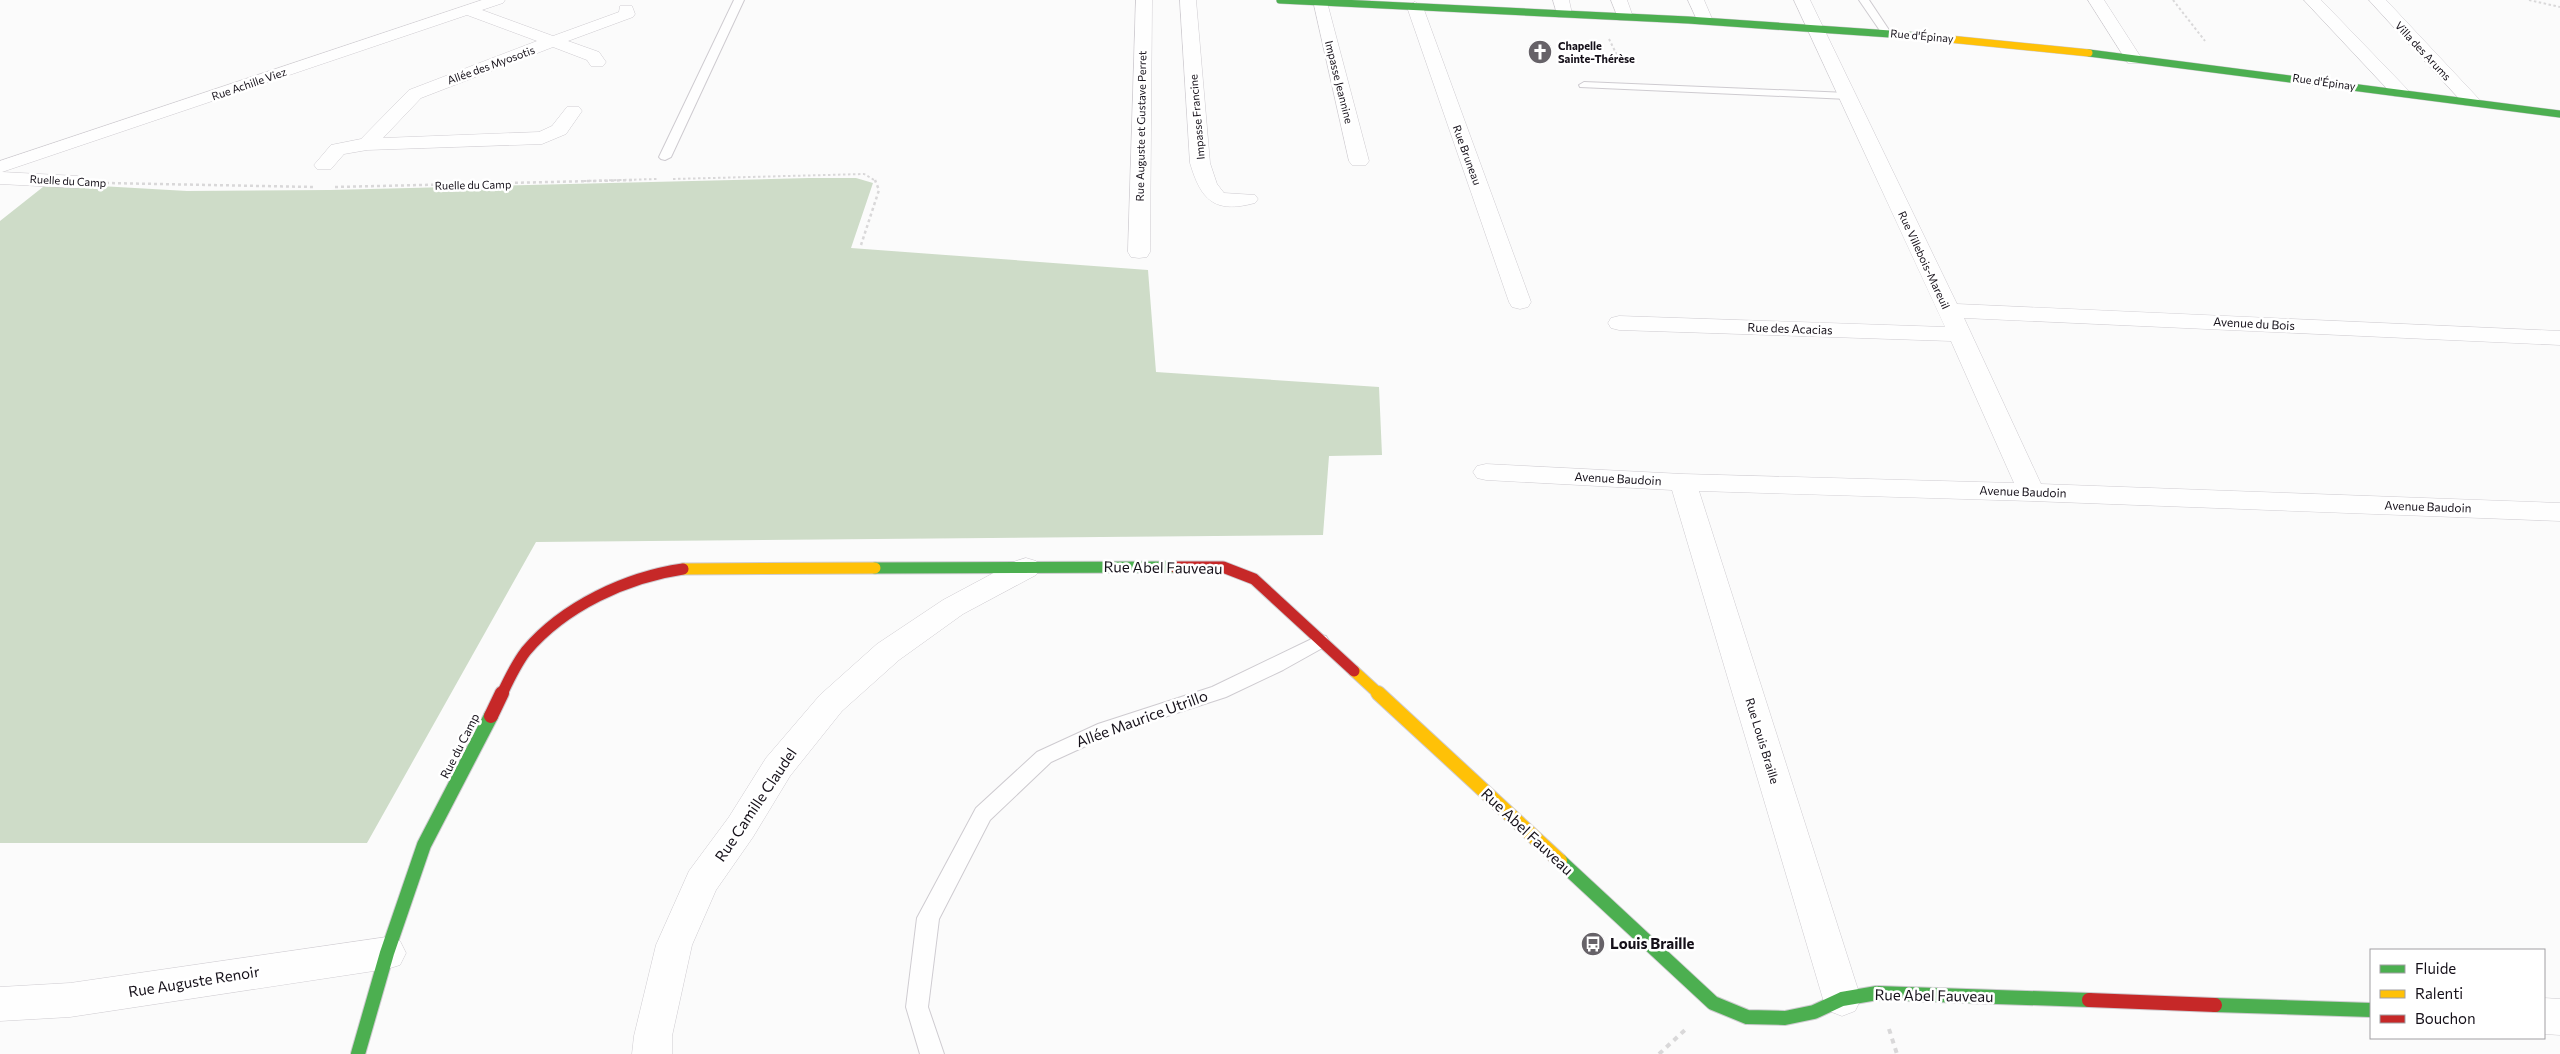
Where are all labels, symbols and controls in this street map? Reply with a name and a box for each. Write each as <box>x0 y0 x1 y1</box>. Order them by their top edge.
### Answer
street label: Villa des Arums <box>2393 18 2454 83</box>
street label: Rue d'Épinay <box>1890 25 1955 45</box>
street label: Impasse Jeannine <box>1322 39 1356 125</box>
church icon: Chapelle Sainte-Thérèse <box>1527 39 1553 65</box>
place label: Chapelle Sainte-Thérèse <box>1558 39 1635 65</box>
street label: Allée des Myosotis <box>445 43 536 86</box>
street label: Rue Auguste et Gustave Perret <box>1133 50 1148 201</box>
street label: Rue Achille Viez <box>210 64 289 102</box>
street label: Rue d'Épinay <box>2292 70 2357 92</box>
street label: Impasse Francine <box>1186 74 1207 160</box>
street label: Rue Bruneau <box>1451 123 1484 187</box>
street label: Ruelle du Camp <box>29 172 107 189</box>
street label: Ruelle du Camp <box>435 177 511 192</box>
street label: Rue Villebois-Mareuil <box>1896 209 1953 311</box>
street label: Avenue du Bois <box>2213 314 2295 332</box>
street label: Rue des Acacias <box>1747 320 1833 336</box>
street label: Avenue Baudoin <box>1574 469 1662 487</box>
street label: Avenue Baudoin <box>1979 482 2067 500</box>
street label: Avenue Baudoin <box>2384 497 2472 515</box>
street label: Rue Abel Fauveau <box>1103 557 1223 577</box>
street label: Allée Maurice Utrillo <box>1073 686 1210 750</box>
street label: Rue Louis Braille <box>1743 696 1783 785</box>
street label: Rue du Camp <box>437 711 482 780</box>
street label: Rue Camille Claudel <box>710 744 800 865</box>
street label: Rue Abel Fauveau <box>1478 784 1577 878</box>
bus stop icon: Louis Braille <box>1580 931 1606 957</box>
place label: Louis Braille <box>1610 934 1694 952</box>
legend <box>2370 949 2545 1039</box>
text: Fluide <box>2415 959 2456 977</box>
street label: Rue Auguste Renoir <box>127 962 261 1000</box>
text: Ralenti <box>2415 984 2463 1002</box>
street label: Rue Abel Fauveau <box>1874 985 1994 1005</box>
text: Bouchon <box>2415 1009 2476 1027</box>

